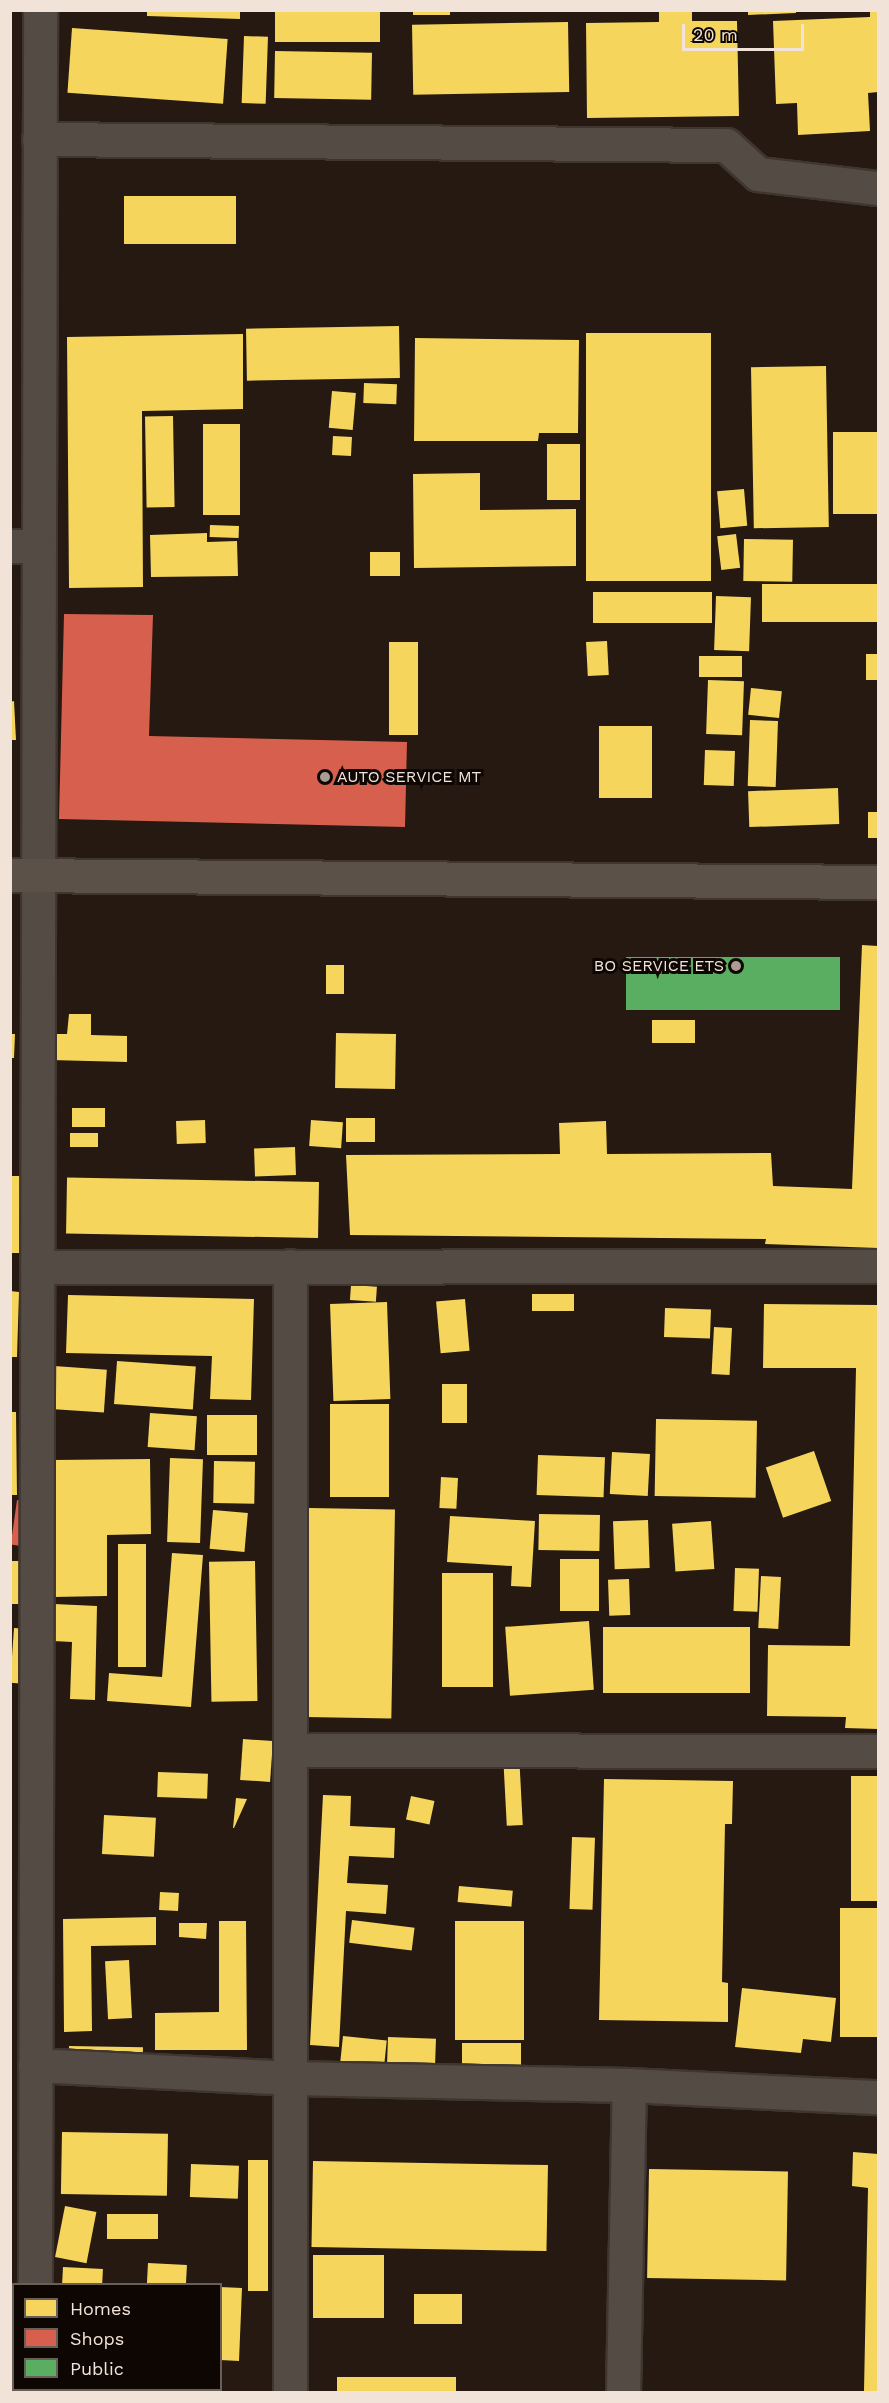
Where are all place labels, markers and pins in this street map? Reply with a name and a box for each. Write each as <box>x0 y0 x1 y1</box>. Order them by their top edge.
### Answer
place label: AUTO SERVICE MT <box>337 767 481 787</box>
marker: AUTO SERVICE MT <box>318 770 332 784</box>
place label: BO SERVICE ETS <box>594 956 724 976</box>
marker: BO SERVICE ETS <box>729 959 743 973</box>

